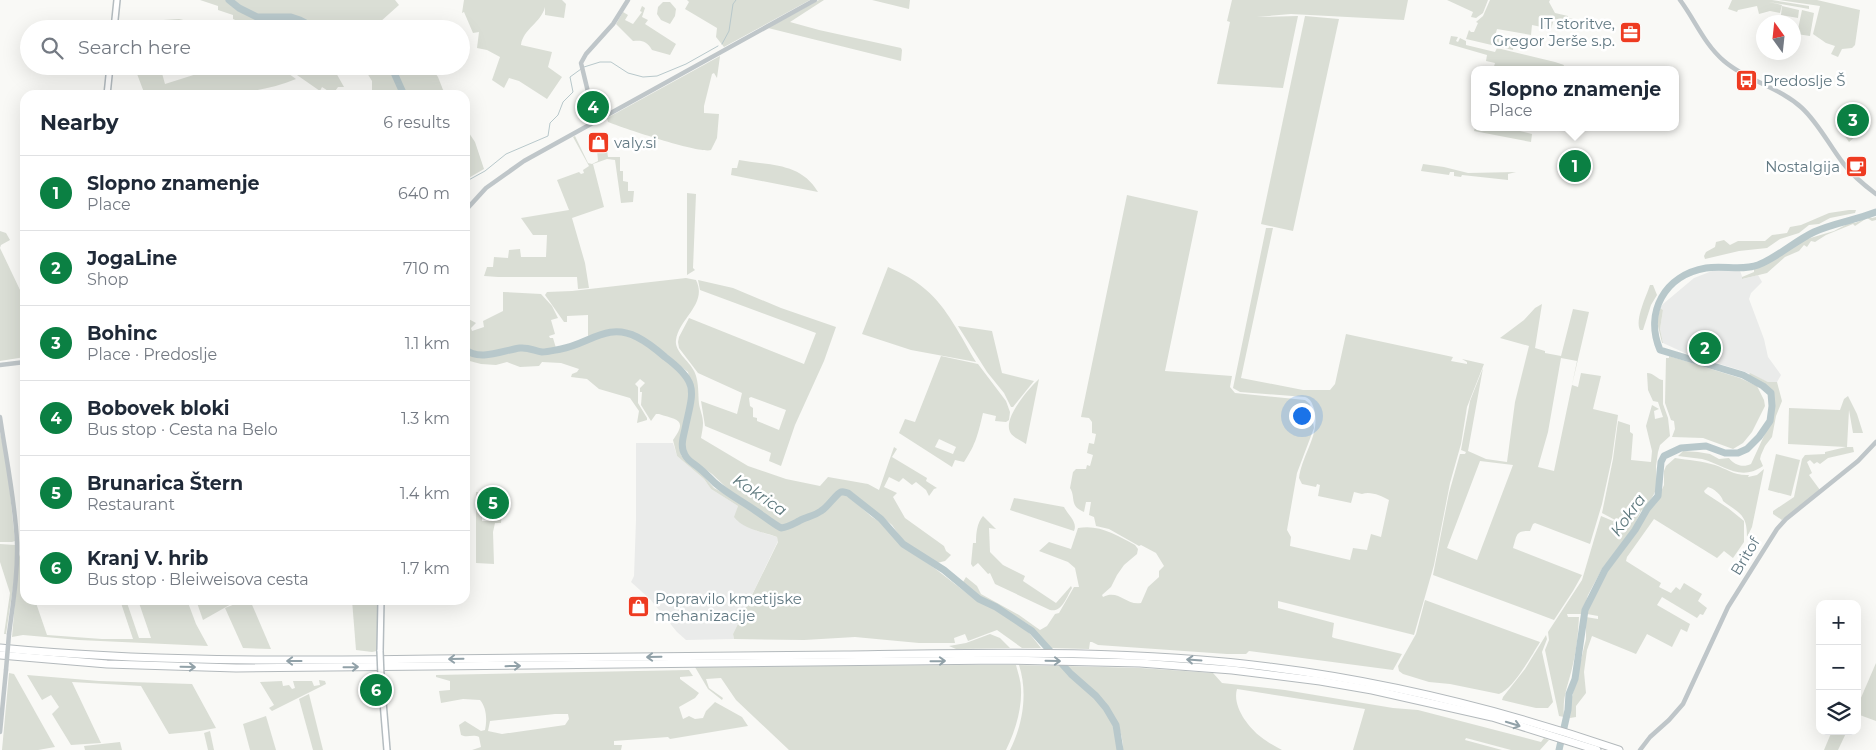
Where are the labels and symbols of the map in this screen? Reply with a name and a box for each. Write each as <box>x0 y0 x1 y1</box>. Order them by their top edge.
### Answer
place label: IT storitve, Gregor Jerše s.p. <box>1492 14 1615 50</box>
north arrow <box>1756 15 1801 60</box>
office icon: IT storitve, Gregor Jerše s.p. <box>1619 20 1643 44</box>
bus stop icon: Predoslje Š <box>1735 68 1759 92</box>
place label: Predoslje Š <box>1763 71 1846 90</box>
pin: 4 <box>577 88 609 126</box>
pin: 3 <box>1837 101 1869 139</box>
shop icon: valy.si <box>586 130 610 154</box>
place label: valy.si <box>614 133 657 152</box>
pin: 1 <box>1559 147 1591 185</box>
cafe icon: Nostalgija <box>1844 154 1868 178</box>
place label: Nostalgija <box>1765 157 1840 176</box>
pin: 2 <box>1689 329 1721 367</box>
your location <box>1289 403 1315 429</box>
water label: Kokrica <box>730 470 791 520</box>
pin: 5 <box>477 484 509 522</box>
water label: Kokra <box>1606 490 1650 540</box>
street label: Britof <box>1726 533 1764 579</box>
place label: Popravilo kmetijske mehanizacije <box>655 589 802 625</box>
shop icon: Popravilo kmetijske mehanizacije <box>627 595 651 619</box>
one-way arrow <box>646 652 662 662</box>
one-way arrow <box>448 654 464 664</box>
one-way arrow <box>1186 655 1202 664</box>
one-way arrow <box>286 656 302 666</box>
one-way arrow <box>930 656 946 666</box>
one-way arrow <box>1045 656 1061 666</box>
one-way arrow <box>505 661 521 671</box>
one-way arrow <box>180 662 196 672</box>
one-way arrow <box>342 662 359 672</box>
pin: 6 <box>360 671 392 709</box>
one-way arrow <box>1504 719 1520 729</box>

